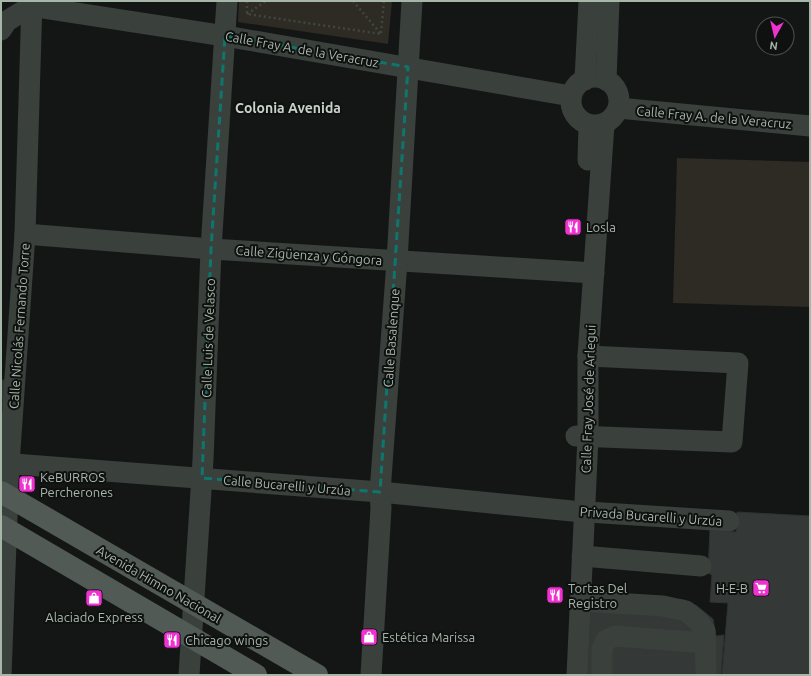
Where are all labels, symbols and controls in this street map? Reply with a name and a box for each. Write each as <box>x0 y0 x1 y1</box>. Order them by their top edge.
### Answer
north arrow <box>755 16 795 56</box>
street label: Calle Fray A. de la Veracruz <box>224 29 380 69</box>
text: N <box>769 39 779 52</box>
district label: Colonia Avenida <box>235 100 341 116</box>
street label: Calle Fray A. de la Veracruz <box>636 103 792 131</box>
restaurant icon: Losla <box>563 217 583 237</box>
place label: Losla <box>586 220 616 234</box>
street label: Calle Nicolás Fernando Torre <box>6 243 32 409</box>
street label: Calle Zigüenza y Góngora <box>235 243 383 267</box>
street label: Calle Luis de Velasco <box>199 278 217 398</box>
street label: Calle Basalenque <box>381 288 401 388</box>
street label: Calle Fray José de Arlegui <box>578 324 598 474</box>
place label: KeBURROS Percherones <box>40 470 113 499</box>
street label: Calle Bucarelli y Urzúa <box>223 472 351 498</box>
restaurant icon: KeBURROS Percherones <box>17 474 37 494</box>
street label: Privada Bucarelli y Urzúa <box>579 504 723 528</box>
street label: Avenida Himno Nacional <box>94 543 224 626</box>
supermarket icon: H-E-B <box>751 578 771 598</box>
place label: Tortas Del Registro <box>568 581 628 610</box>
place label: H-E-B <box>716 581 748 595</box>
restaurant icon: Tortas Del Registro <box>545 585 565 605</box>
shop icon: Alaciado Express <box>84 588 104 608</box>
place label: Alaciado Express <box>45 610 143 624</box>
shop icon: Estética Marissa <box>359 627 379 647</box>
restaurant icon: Chicago wings <box>162 630 182 650</box>
place label: Estética Marissa <box>382 630 475 644</box>
place label: Chicago wings <box>185 633 268 647</box>

